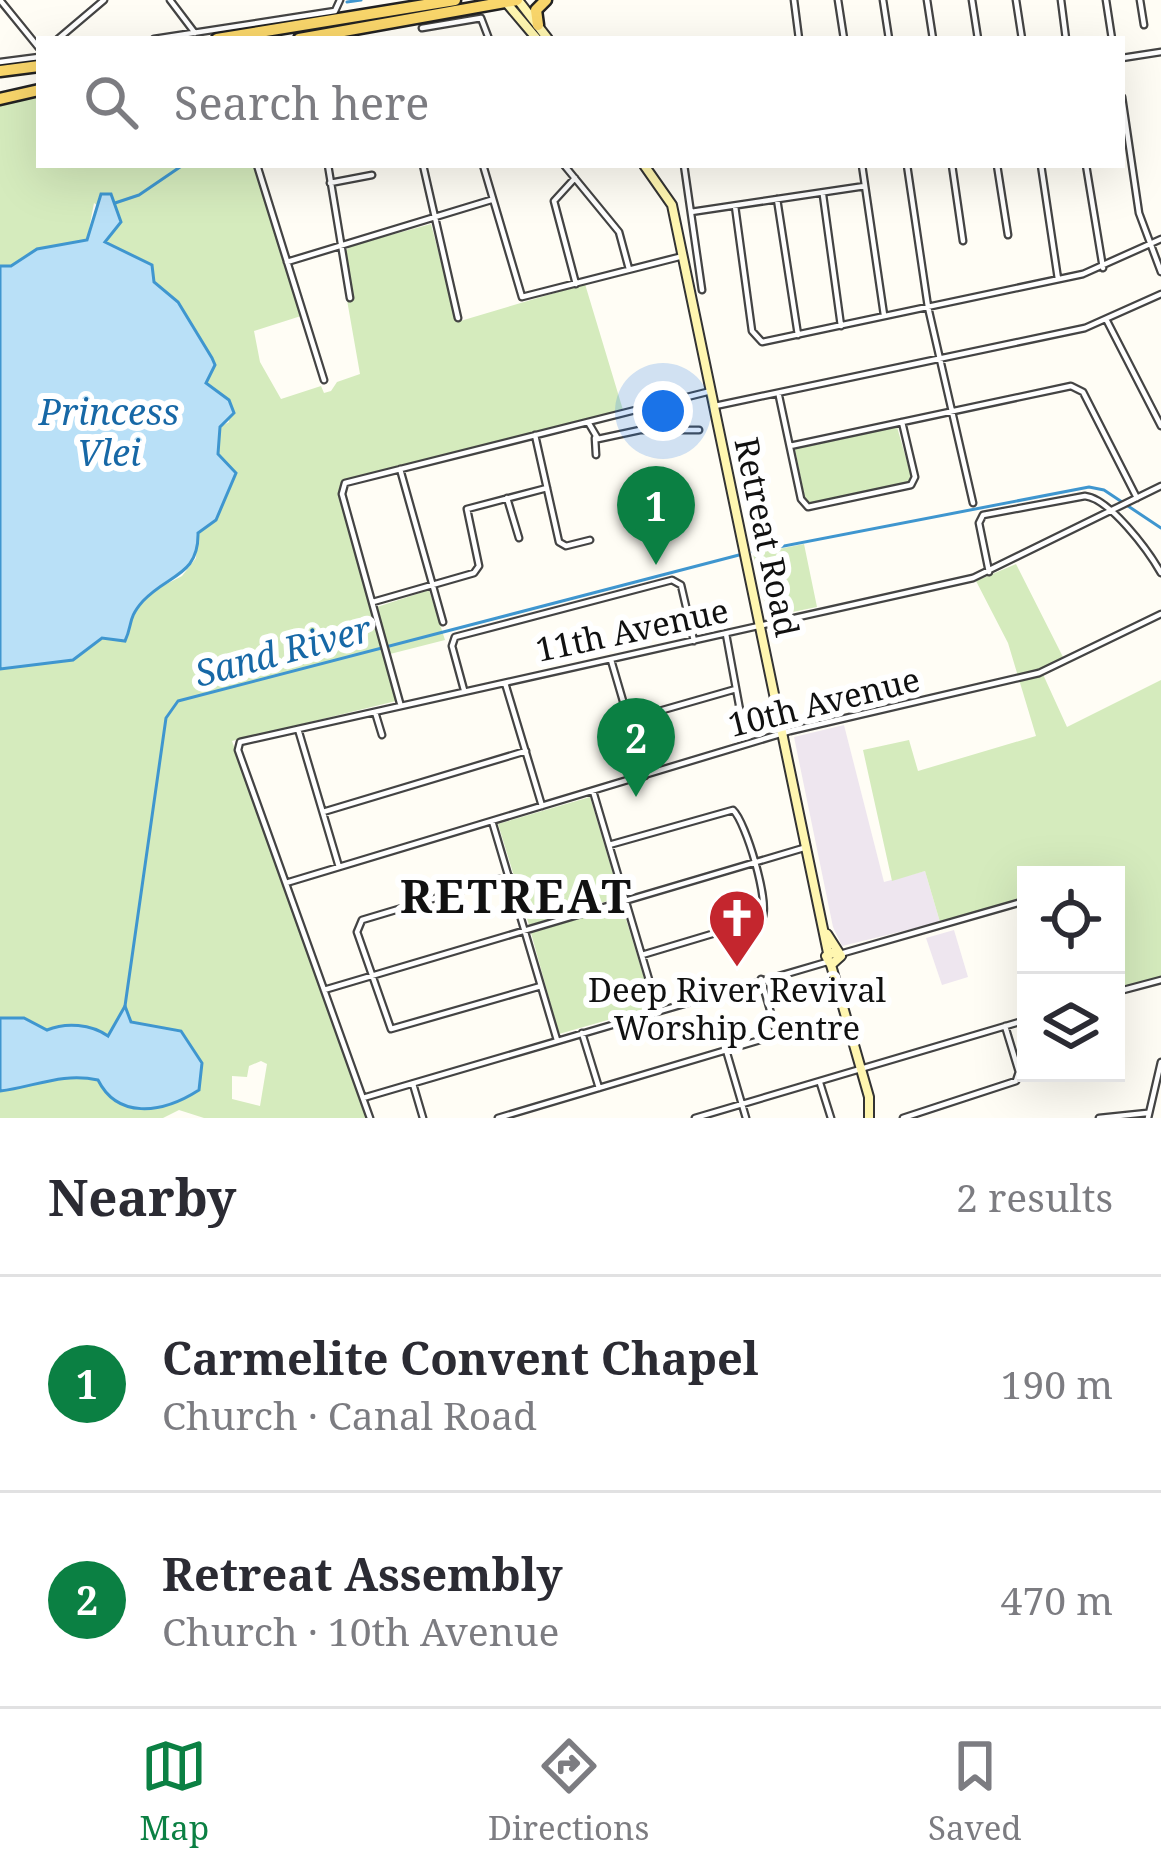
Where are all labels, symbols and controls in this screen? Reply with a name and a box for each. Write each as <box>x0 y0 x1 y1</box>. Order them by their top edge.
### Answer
search box <box>36 36 1125 168</box>
icon: search <box>78 69 144 135</box>
text: Search here <box>174 72 429 133</box>
your location <box>633 381 693 441</box>
water label: Princess Vlei <box>38 387 179 477</box>
street label: Retreat Road <box>724 433 811 641</box>
pin: 1 <box>617 466 695 565</box>
street label: 11th Avenue <box>531 587 732 672</box>
water label: Sand River <box>189 603 378 698</box>
street label: 10th Avenue <box>723 656 924 747</box>
pin: 2 <box>597 698 675 797</box>
district label: RETREAT <box>400 865 634 926</box>
map controls <box>1017 866 1125 1082</box>
button: locate <box>1017 866 1125 974</box>
church icon: Deep River Revival Worship Centre <box>706 887 768 969</box>
place label: Deep River Revival Worship Centre <box>588 967 886 1050</box>
button: layers <box>1017 974 1125 1082</box>
text: Nearby <box>48 1161 236 1231</box>
text: 2 results <box>956 1170 1113 1223</box>
text: Carmelite Convent Chapel <box>162 1327 759 1388</box>
text: 1 <box>76 1357 98 1410</box>
text: 190 m <box>1001 1357 1113 1410</box>
text: Church · Canal Road <box>162 1388 537 1441</box>
text: Retreat Assembly <box>162 1543 563 1604</box>
text: 2 <box>76 1573 98 1626</box>
text: 470 m <box>1001 1573 1113 1626</box>
text: Church · 10th Avenue <box>162 1604 559 1657</box>
tab: Map <box>139 1733 209 1850</box>
tab: Directions <box>488 1733 649 1850</box>
tab: Saved <box>928 1733 1022 1850</box>

